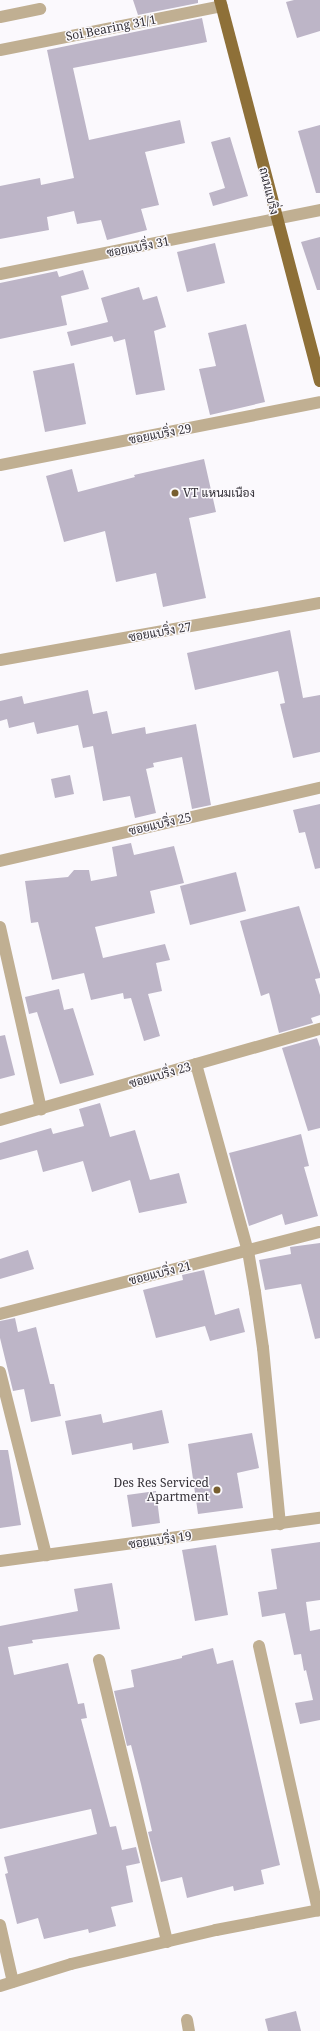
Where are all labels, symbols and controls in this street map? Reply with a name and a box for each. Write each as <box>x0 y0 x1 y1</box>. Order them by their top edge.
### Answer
street label: Soi Bearing 31/1 <box>65 12 157 44</box>
street label: ถนนแบริ่ง <box>256 166 282 216</box>
street label: ซอยแบริ่ง 31 <box>105 234 171 260</box>
street label: ซอยแบริ่ง 29 <box>127 421 193 447</box>
place label: VT แหนมเนือง <box>183 486 255 500</box>
marker: VT แหนมเนือง <box>170 488 180 498</box>
street label: ซอยแบริ่ง 27 <box>127 619 193 645</box>
street label: ซอยแบริ่ง 25 <box>127 810 193 838</box>
street label: ซอยแบริ่ง 23 <box>127 1059 193 1091</box>
street label: ซอยแบริ่ง 21 <box>127 1258 193 1288</box>
place label: Des Res Serviced Apartment <box>113 1476 209 1504</box>
marker: Des Res Serviced Apartment <box>212 1485 222 1495</box>
street label: ซอยแบริ่ง 19 <box>127 1528 193 1552</box>

